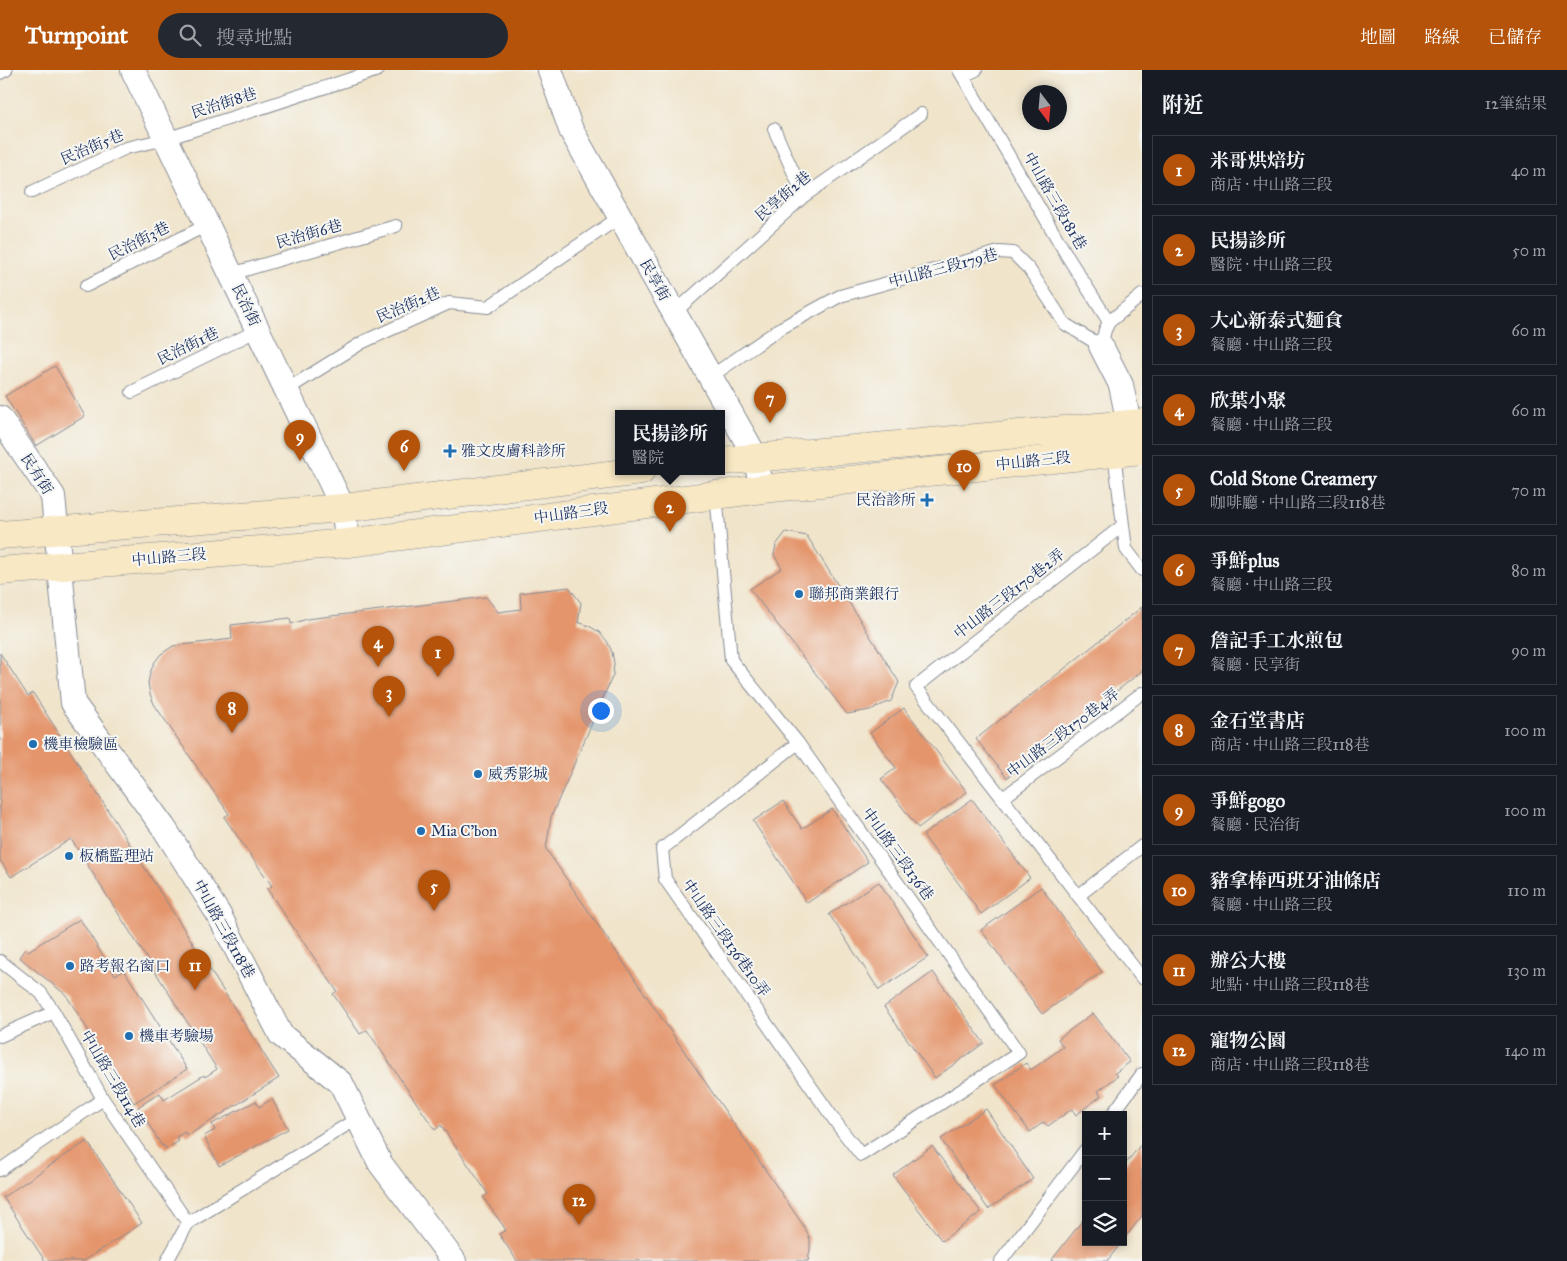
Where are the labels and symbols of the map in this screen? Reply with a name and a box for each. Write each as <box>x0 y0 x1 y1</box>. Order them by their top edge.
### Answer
street label: 民治街8巷 <box>189 84 259 122</box>
north arrow <box>1022 85 1067 130</box>
street label: 民治街5巷 <box>58 126 126 168</box>
street label: 中山路三段181巷 <box>1020 149 1090 253</box>
street label: 民享街2巷 <box>751 167 815 225</box>
street label: 民治街6巷 <box>274 216 344 252</box>
street label: 民治街3巷 <box>106 218 172 264</box>
street label: 中山路三段179巷 <box>887 245 999 291</box>
street label: 民享街 <box>636 256 674 304</box>
street label: 民治街 <box>228 281 264 329</box>
street label: 民治街2巷 <box>373 284 443 326</box>
street label: 民治街1巷 <box>154 323 222 369</box>
pin: 7 <box>754 382 786 423</box>
pin: 9 <box>284 420 316 461</box>
pin: 6 <box>388 430 420 471</box>
place label: 雅文皮膚科診所 <box>461 442 566 460</box>
marker: 雅文皮膚科診所 <box>443 444 457 458</box>
street label: 中山路三段 <box>995 448 1071 474</box>
street label: 民有街 <box>17 450 57 498</box>
pin: 10 <box>948 450 980 491</box>
pin: 2 <box>654 491 686 532</box>
place label: 民治診所 <box>856 491 916 509</box>
marker: 民治診所 <box>920 493 934 507</box>
street label: 中山路三段 <box>533 499 609 527</box>
street label: 中山路三段 <box>131 545 207 569</box>
street label: 中山路三段170巷2弄 <box>950 545 1068 643</box>
place label: 聯邦商業銀行 <box>809 585 899 603</box>
marker: 聯邦商業銀行 <box>793 588 805 600</box>
pin: 4 <box>362 626 394 667</box>
pin: 1 <box>422 636 454 677</box>
pin: 3 <box>373 676 405 717</box>
street label: 中山路三段170巷4弄 <box>1003 685 1123 781</box>
pin: 8 <box>216 692 248 733</box>
your location <box>588 698 614 724</box>
place label: 機車檢驗區 <box>43 735 118 753</box>
marker: 機車檢驗區 <box>27 738 39 750</box>
place label: 威秀影城 <box>488 765 548 783</box>
marker: 威秀影城 <box>472 768 484 780</box>
street label: 中山路三段136巷 <box>859 804 937 904</box>
place label: Mia C'bon <box>431 822 497 840</box>
marker: Mia C'bon <box>415 825 427 837</box>
place label: 板橋監理站 <box>79 847 154 865</box>
marker: 板橋監理站 <box>63 850 75 862</box>
pin: 5 <box>418 870 450 911</box>
street label: 中山路三段136巷10弄 <box>679 876 773 1000</box>
street label: 中山路三段118巷 <box>190 877 258 981</box>
pin: 11 <box>179 949 211 990</box>
place label: 路考報名窗口 <box>80 957 170 975</box>
marker: 路考報名窗口 <box>64 960 76 972</box>
street label: 中山路三段114巷 <box>77 1027 149 1131</box>
place label: 機車考驗場 <box>139 1027 214 1045</box>
marker: 機車考驗場 <box>123 1030 135 1042</box>
pin: 12 <box>563 1184 595 1225</box>

